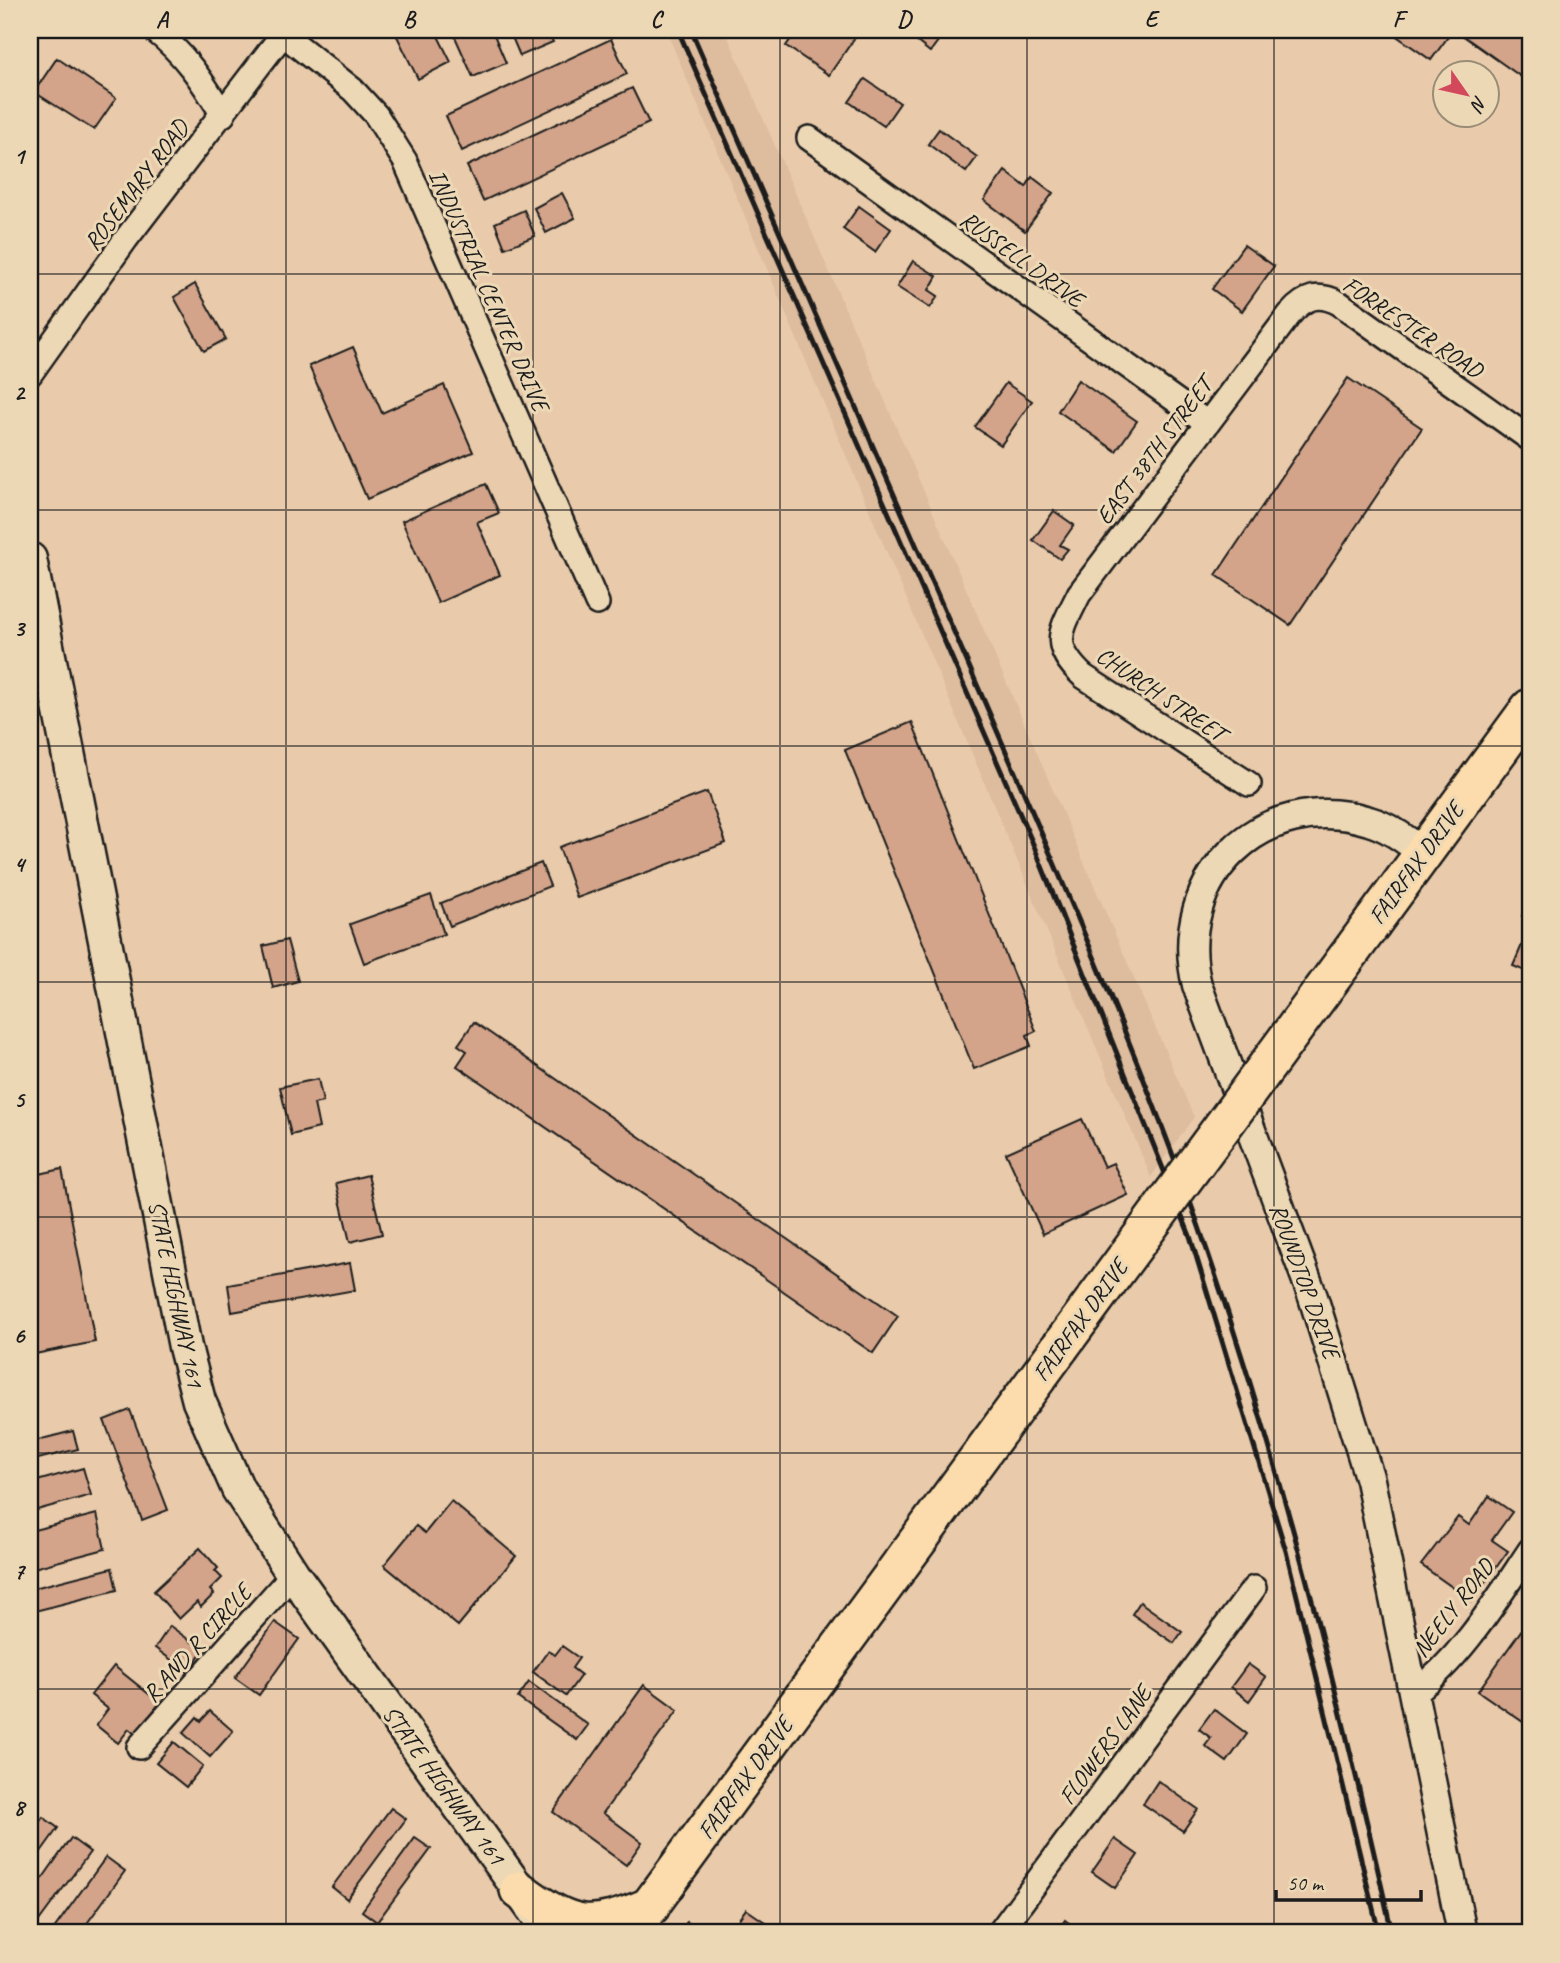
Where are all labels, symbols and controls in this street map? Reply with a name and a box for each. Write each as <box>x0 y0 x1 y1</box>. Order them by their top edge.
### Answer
text: A <box>156 5 170 34</box>
text: B <box>403 5 417 34</box>
text: C <box>651 5 665 34</box>
text: D <box>897 5 913 34</box>
text: E <box>1145 5 1161 34</box>
text: F <box>1393 5 1409 34</box>
north arrow <box>1430 60 1500 130</box>
text: N <box>1464 91 1493 117</box>
street label: ROSEMARY ROAD <box>77 112 196 256</box>
text: 1 <box>14 142 27 171</box>
street label: INDUSTRIAL CENTER DRIVE <box>422 164 557 418</box>
street label: RUSSELL DRIVE <box>954 204 1092 316</box>
street label: FORRESTER ROAD <box>1337 269 1490 386</box>
street label: EAST 38TH STREET <box>1089 367 1223 530</box>
text: 2 <box>14 378 27 407</box>
text: 3 <box>14 614 27 643</box>
street label: CHURCH STREET <box>1091 640 1236 752</box>
street label: FAIRFAX DRIVE <box>1362 794 1472 930</box>
text: 4 <box>14 850 27 879</box>
text: 5 <box>14 1085 26 1114</box>
street label: STATE HIGHWAY 161 <box>142 1198 211 1391</box>
street label: ROUNDTOP DRIVE <box>1263 1199 1348 1365</box>
street label: FAIRFAX DRIVE <box>1026 1251 1136 1387</box>
text: 6 <box>14 1321 27 1350</box>
street label: NEELY ROAD <box>1405 1551 1502 1663</box>
text: 7 <box>14 1557 27 1586</box>
street label: R AND R CIRCLE <box>136 1576 260 1708</box>
street label: FLOWERS LANE <box>1052 1677 1160 1810</box>
street label: STATE HIGHWAY 161 <box>376 1699 513 1872</box>
street label: FAIRFAX DRIVE <box>691 1709 801 1845</box>
text: 8 <box>14 1793 27 1822</box>
scale bar <box>1276 1858 1422 1902</box>
text: 50 m <box>1287 1870 1325 1896</box>

